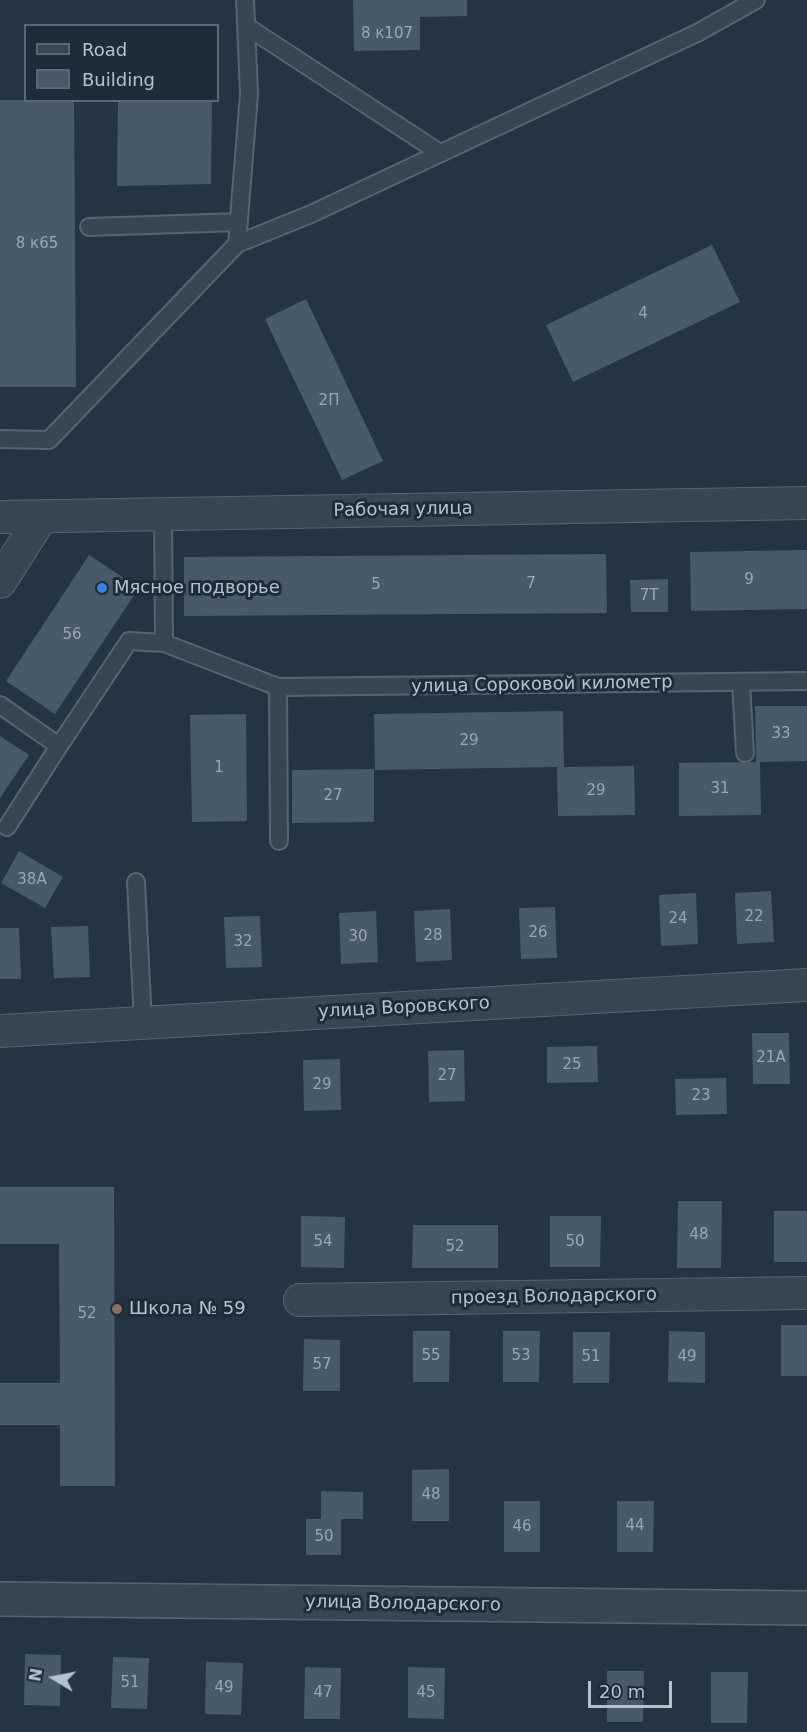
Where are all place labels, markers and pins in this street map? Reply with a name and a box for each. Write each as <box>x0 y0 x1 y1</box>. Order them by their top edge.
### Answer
place label: Мясное подворье <box>114 577 280 599</box>
marker: Мясное подворье <box>95 581 109 595</box>
place label: Школа № 59 <box>129 1298 246 1320</box>
marker: Школа № 59 <box>110 1302 124 1316</box>

